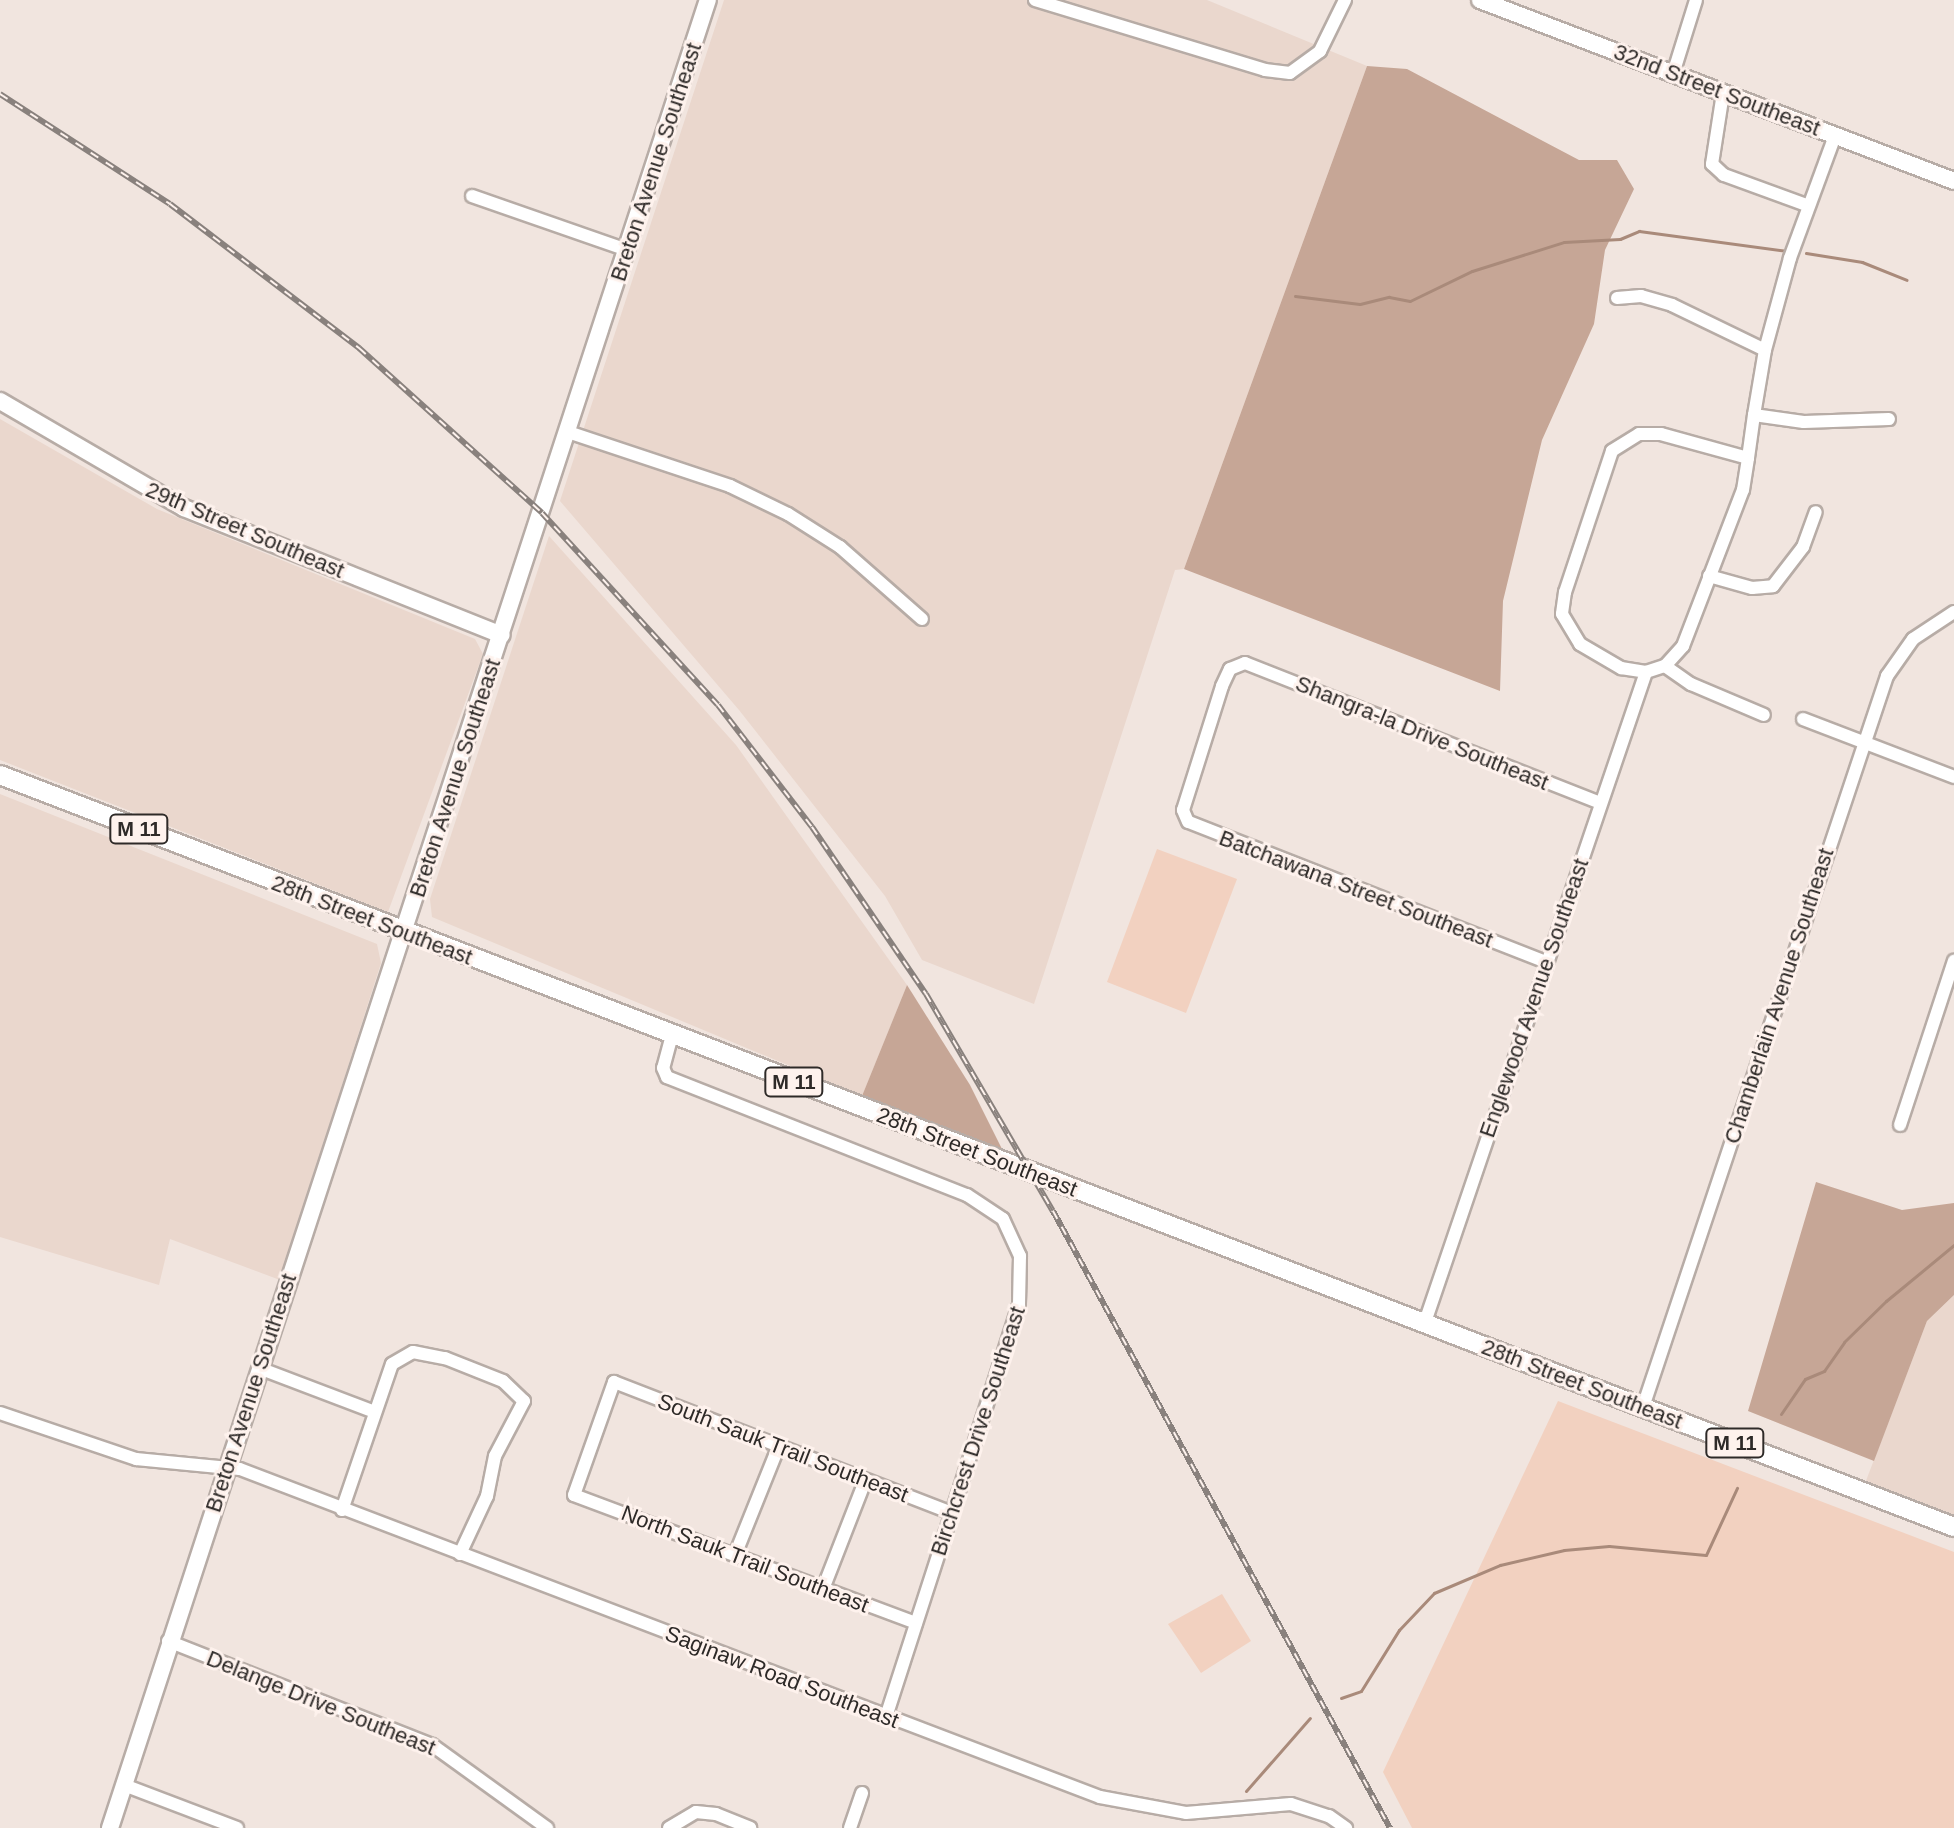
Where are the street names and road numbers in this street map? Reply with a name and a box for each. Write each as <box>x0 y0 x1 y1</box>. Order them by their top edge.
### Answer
street label: 32nd Street Southeast <box>1610 38 1824 142</box>
street label: Breton Avenue Southeast <box>605 39 707 285</box>
street label: 29th Street Southeast <box>142 476 348 584</box>
street label: Breton Avenue Southeast <box>404 655 506 901</box>
street label: Shangra-la Drive Southeast <box>1292 670 1552 796</box>
road number: M 11 <box>109 813 169 845</box>
street label: Batchawana Street Southeast <box>1215 825 1497 953</box>
street label: Chamberlain Avenue Southeast <box>1719 844 1839 1148</box>
street label: Englewood Avenue Southeast <box>1474 855 1594 1141</box>
street label: 28th Street Southeast <box>268 870 476 970</box>
road number: M 11 <box>764 1066 824 1098</box>
street label: 28th Street Southeast <box>873 1102 1081 1202</box>
street label: Breton Avenue Southeast <box>200 1270 302 1516</box>
street label: Birchcrest Drive Southeast <box>925 1303 1031 1559</box>
street label: 28th Street Southeast <box>1478 1334 1686 1434</box>
street label: South Sauk Trail Southeast <box>654 1388 912 1508</box>
road number: M 11 <box>1705 1427 1765 1459</box>
street label: North Sauk Trail Southeast <box>617 1499 873 1619</box>
street label: Saginaw Road Southeast <box>661 1620 903 1734</box>
street label: Delange Drive Southeast <box>203 1645 439 1761</box>

